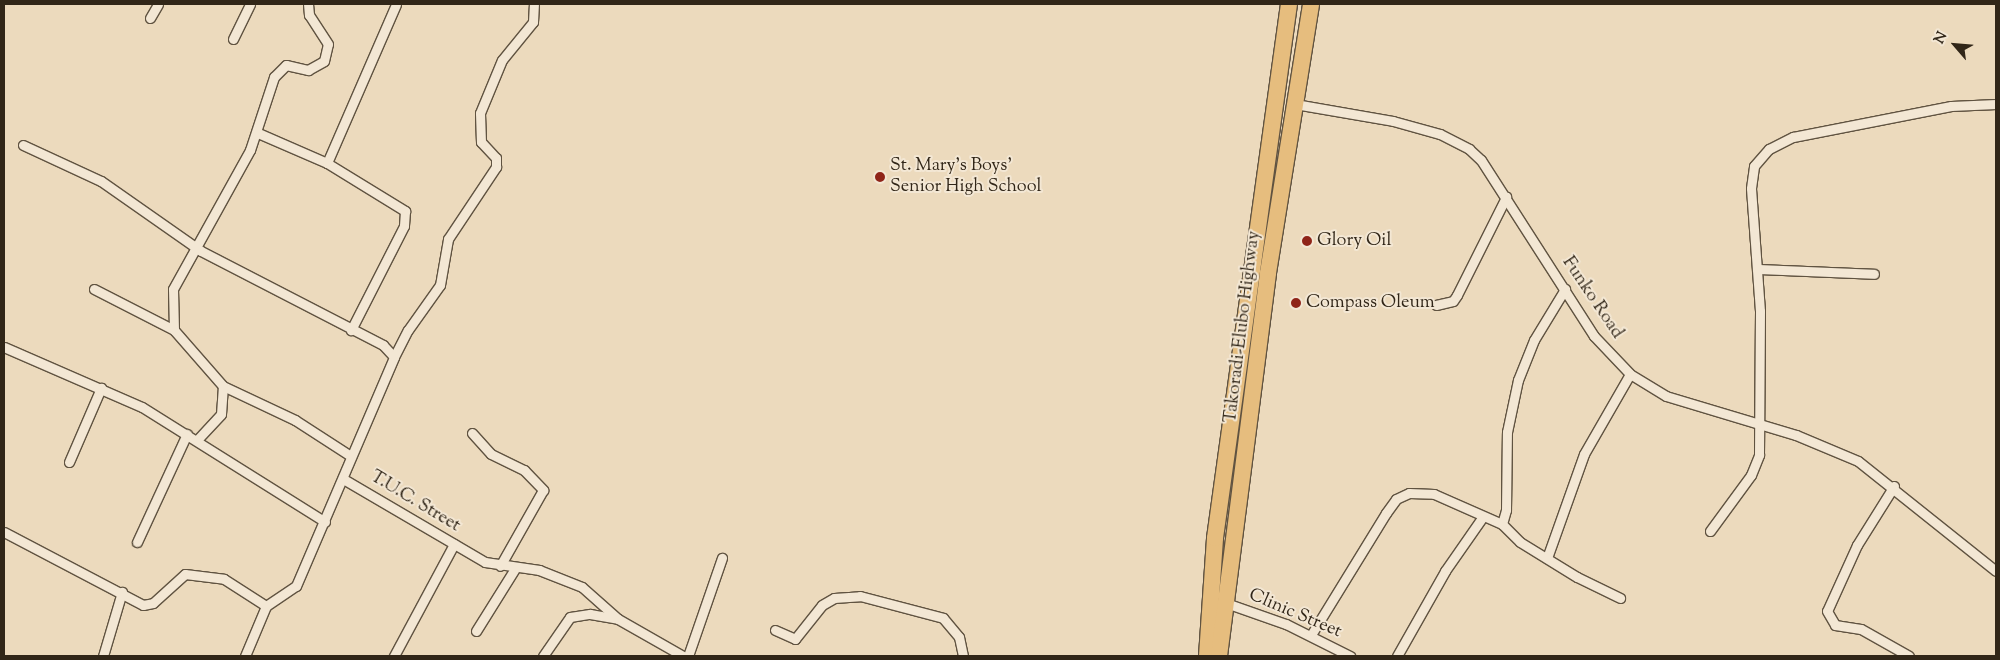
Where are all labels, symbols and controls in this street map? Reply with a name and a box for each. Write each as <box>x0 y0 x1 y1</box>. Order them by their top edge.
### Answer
north arrow <box>1930 20 1980 70</box>
text: N <box>1930 29 1953 48</box>
place label: St. Mary's Boys' Senior High School <box>890 156 1041 198</box>
marker: St. Mary's Boys' Senior High School <box>874 171 886 183</box>
street label: Takoradi-Elubo Highway <box>1221 230 1265 424</box>
place label: Glory Oil <box>1317 230 1391 252</box>
marker: Glory Oil <box>1301 235 1313 247</box>
street label: Funko Road <box>1557 253 1627 343</box>
place label: Compass Oleum <box>1306 292 1435 314</box>
marker: Compass Oleum <box>1290 297 1302 309</box>
street label: T.U.C. Street <box>366 467 464 537</box>
street label: Clinic Street <box>1245 585 1345 643</box>

